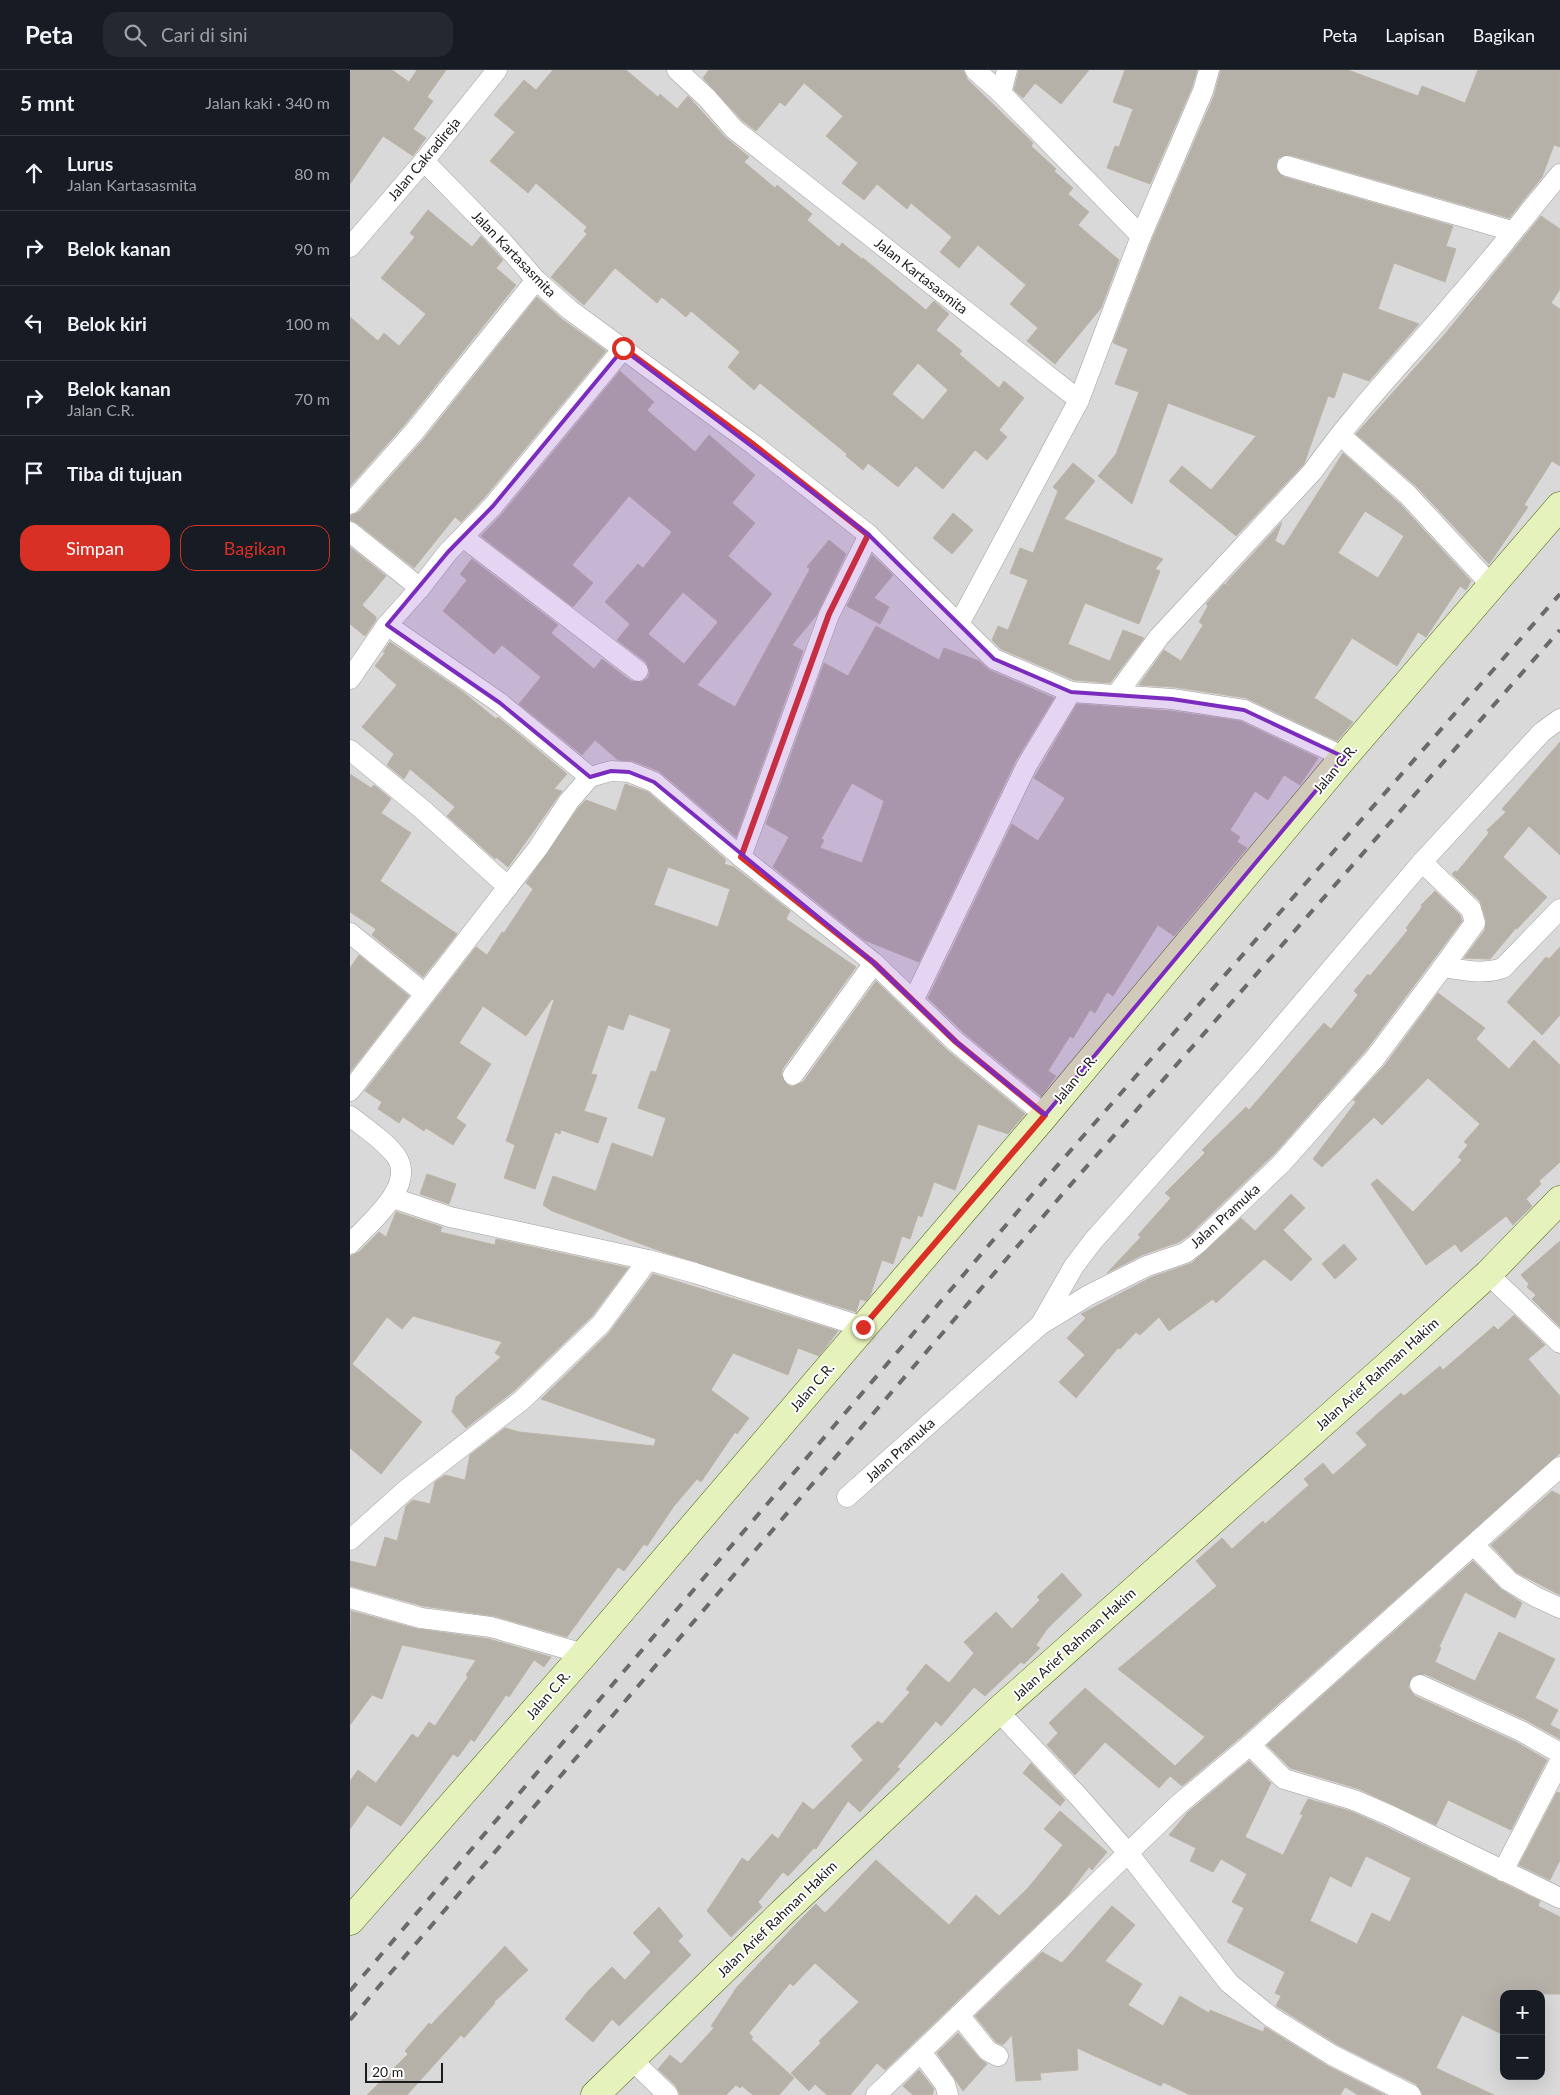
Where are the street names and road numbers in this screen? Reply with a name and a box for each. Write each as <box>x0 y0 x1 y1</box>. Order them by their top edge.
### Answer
street label: Jalan Cakradireja <box>384 114 463 204</box>
street label: Jalan Kartasasmita <box>469 207 560 300</box>
street label: Jalan Kartasasmita <box>871 234 971 317</box>
street label: Jalan C.R. <box>1309 741 1360 797</box>
street label: Jalan C.R. <box>1049 1051 1100 1107</box>
street label: Jalan Pramuka <box>1186 1180 1263 1251</box>
street label: Jalan Arief Rahman Hakim <box>1312 1314 1442 1433</box>
street label: Jalan C.R. <box>786 1359 837 1415</box>
street label: Jalan Pramuka <box>861 1414 938 1485</box>
street label: Jalan Arief Rahman Hakim <box>1009 1584 1139 1703</box>
street label: Jalan C.R. <box>522 1667 573 1723</box>
street label: Jalan Arief Rahman Hakim <box>713 1857 840 1980</box>

